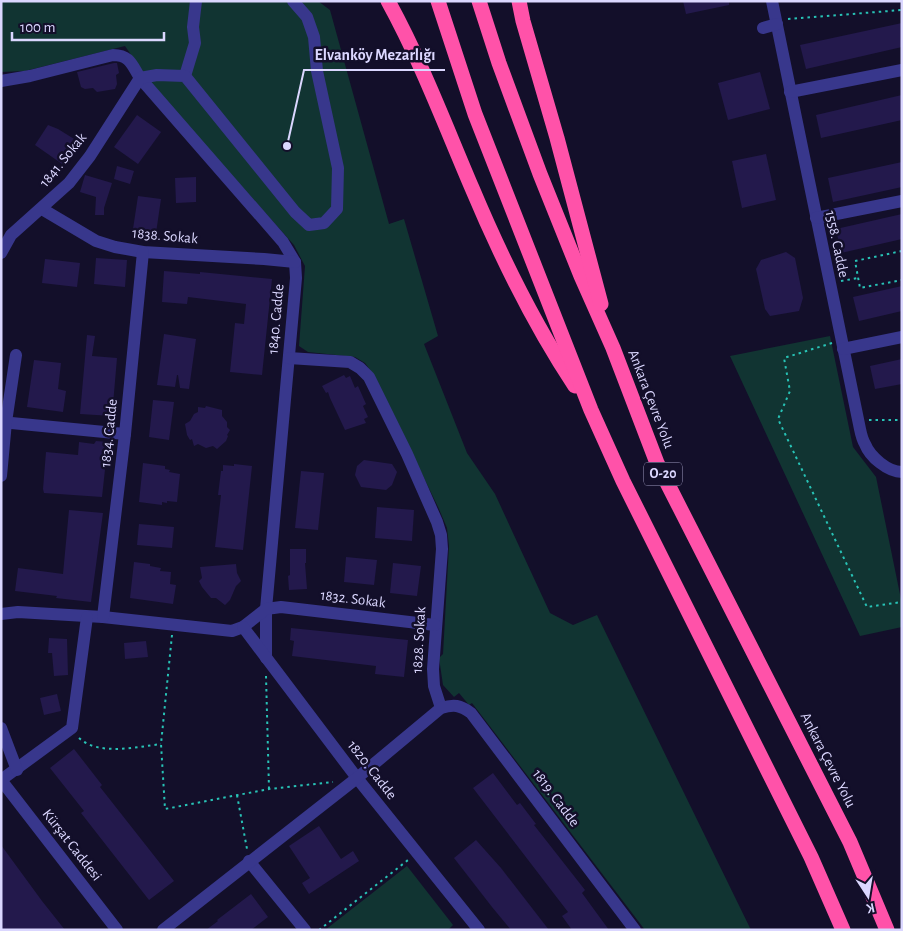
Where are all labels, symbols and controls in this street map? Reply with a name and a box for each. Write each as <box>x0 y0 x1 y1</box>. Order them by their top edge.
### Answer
scale bar <box>12 10 165 42</box>
text: 100 m <box>20 20 55 35</box>
callout: Elvanköy Mezarlığı <box>304 39 445 70</box>
text: Elvanköy Mezarlığı <box>315 47 435 64</box>
street label: 1841. Sokak <box>37 130 89 190</box>
street label: 1558. Cadde <box>823 209 851 279</box>
street label: 1838. Sokak <box>132 226 199 246</box>
street label: 1840. Cadde <box>265 283 287 355</box>
street label: Ankara Çevre Yolu <box>625 348 677 451</box>
street label: 1834. Cadde <box>98 398 120 468</box>
road number: O-20 <box>644 462 682 486</box>
street label: 1832. Sokak <box>320 588 387 610</box>
street label: 1828. Sokak <box>410 606 428 674</box>
street label: Ankara Çevre Yolu <box>798 710 859 810</box>
street label: 1820. Cadde <box>345 738 400 802</box>
street label: 1819. Cadde <box>530 767 582 830</box>
street label: Kürşat Caddesi <box>39 806 105 884</box>
north arrow <box>843 871 893 921</box>
text: K <box>864 900 876 916</box>

